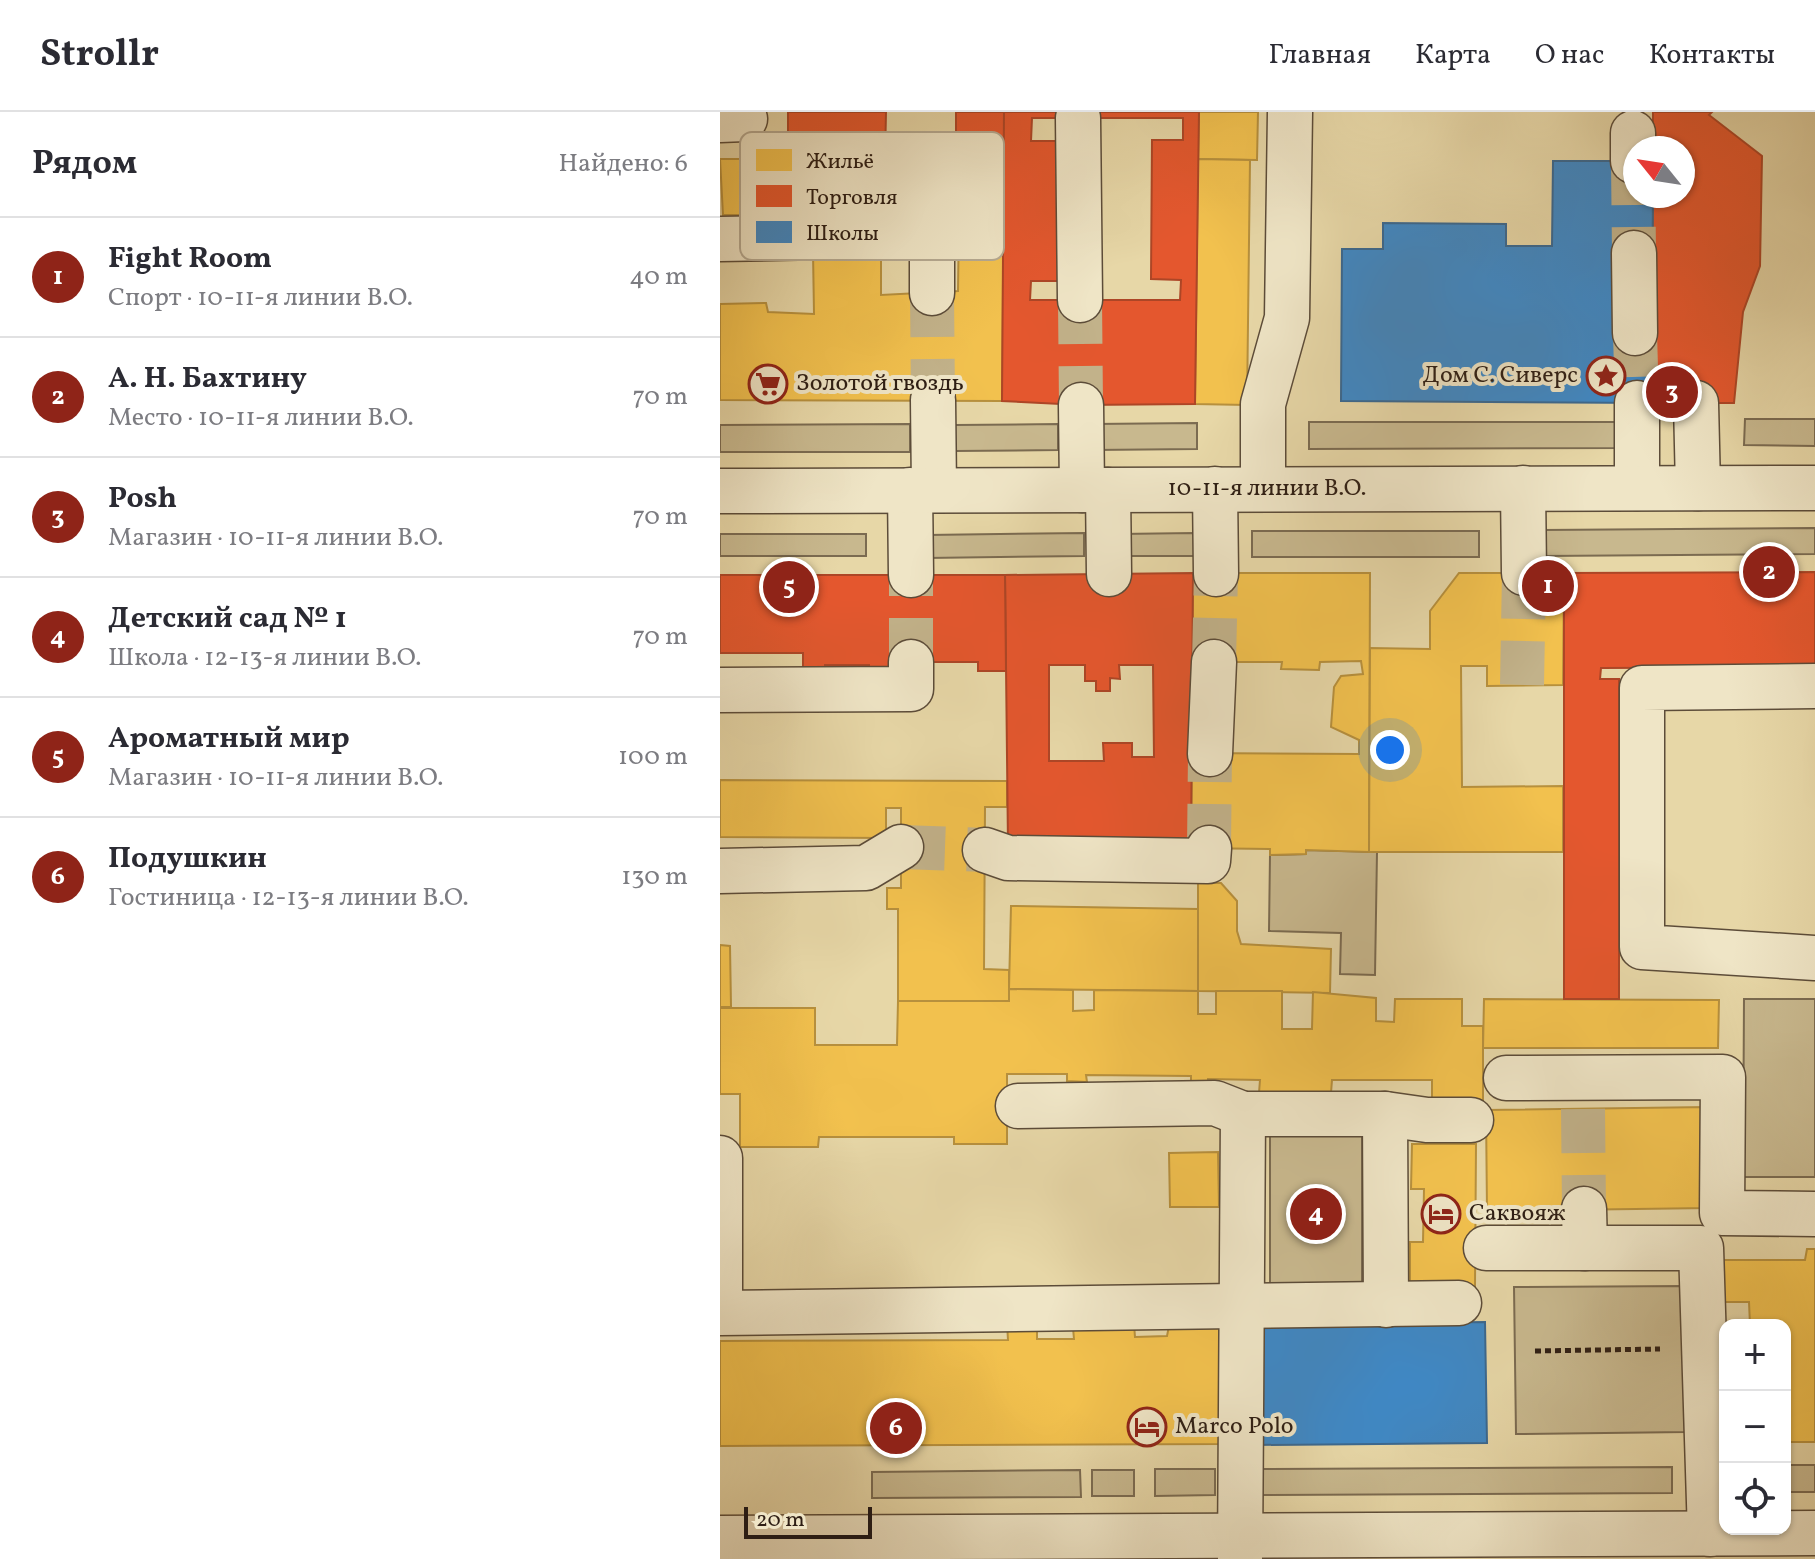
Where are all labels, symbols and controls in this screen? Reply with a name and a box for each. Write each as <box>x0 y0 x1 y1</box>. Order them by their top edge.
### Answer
text: Strollr <box>40 29 159 82</box>
text: Главная <box>1269 36 1371 75</box>
text: Карта <box>1415 36 1491 75</box>
text: О нас <box>1535 36 1605 75</box>
text: Контакты <box>1649 36 1775 75</box>
legend <box>740 132 1004 260</box>
north arrow <box>1623 136 1695 208</box>
text: Рядом <box>32 141 137 188</box>
text: Найдено: 6 <box>558 146 688 182</box>
text: Жильё <box>806 147 874 178</box>
text: Торговля <box>806 183 897 214</box>
text: Школы <box>806 219 879 250</box>
text: Fight Room <box>108 238 272 280</box>
text: 1 <box>53 259 63 295</box>
text: 40 m <box>629 259 688 295</box>
text: Спорт · 10-11-я линии В.О. <box>108 280 413 316</box>
place icon: Дом С. Сиверс <box>1585 355 1627 397</box>
text: А. Н. Бахтину <box>108 358 307 400</box>
place label: Дом С. Сиверс <box>1423 359 1578 393</box>
pin: 3 <box>1646 362 1698 422</box>
supermarket icon: Золотой гвоздь <box>747 363 789 405</box>
place label: Золотой гвоздь <box>796 367 964 401</box>
text: 2 <box>51 379 65 415</box>
text: 70 m <box>633 379 688 415</box>
text: Место · 10-11-я линии В.О. <box>108 400 414 436</box>
street label: 10-11-я линии В.О. <box>1167 472 1367 506</box>
text: Posh <box>108 478 177 520</box>
text: 3 <box>51 499 65 535</box>
text: 70 m <box>633 499 688 535</box>
text: Магазин · 10-11-я линии В.О. <box>108 520 443 556</box>
pin: 2 <box>1743 542 1795 602</box>
pin: 1 <box>1522 556 1574 616</box>
pin: 5 <box>763 557 815 617</box>
text: Детский сад № 1 <box>108 598 347 640</box>
text: 4 <box>50 619 66 655</box>
text: 70 m <box>633 619 688 655</box>
text: Школа · 12-13-я линии В.О. <box>108 640 421 676</box>
text: Ароматный мир <box>108 718 350 760</box>
your location <box>1370 730 1410 770</box>
text: 5 <box>52 739 64 775</box>
text: 100 m <box>618 739 688 775</box>
text: Магазин · 10-11-я линии В.О. <box>108 760 443 796</box>
text: Подушкин <box>108 838 267 880</box>
text: 6 <box>51 859 65 895</box>
text: 130 m <box>621 859 688 895</box>
text: Гостиница · 12-13-я линии В.О. <box>108 880 469 916</box>
pin: 4 <box>1290 1184 1342 1244</box>
hotel icon: Саквояж <box>1420 1193 1462 1235</box>
place label: Саквояж <box>1469 1197 1566 1231</box>
map controls <box>1719 1319 1791 1535</box>
button: + <box>1719 1319 1791 1391</box>
button: − <box>1719 1391 1791 1463</box>
pin: 6 <box>870 1398 922 1458</box>
hotel icon: Marco Polo <box>1126 1406 1168 1448</box>
place label: Marco Polo <box>1175 1410 1294 1444</box>
button: locate <box>1719 1463 1791 1535</box>
scale bar <box>744 1503 872 1539</box>
text: 20 m <box>756 1505 805 1536</box>

